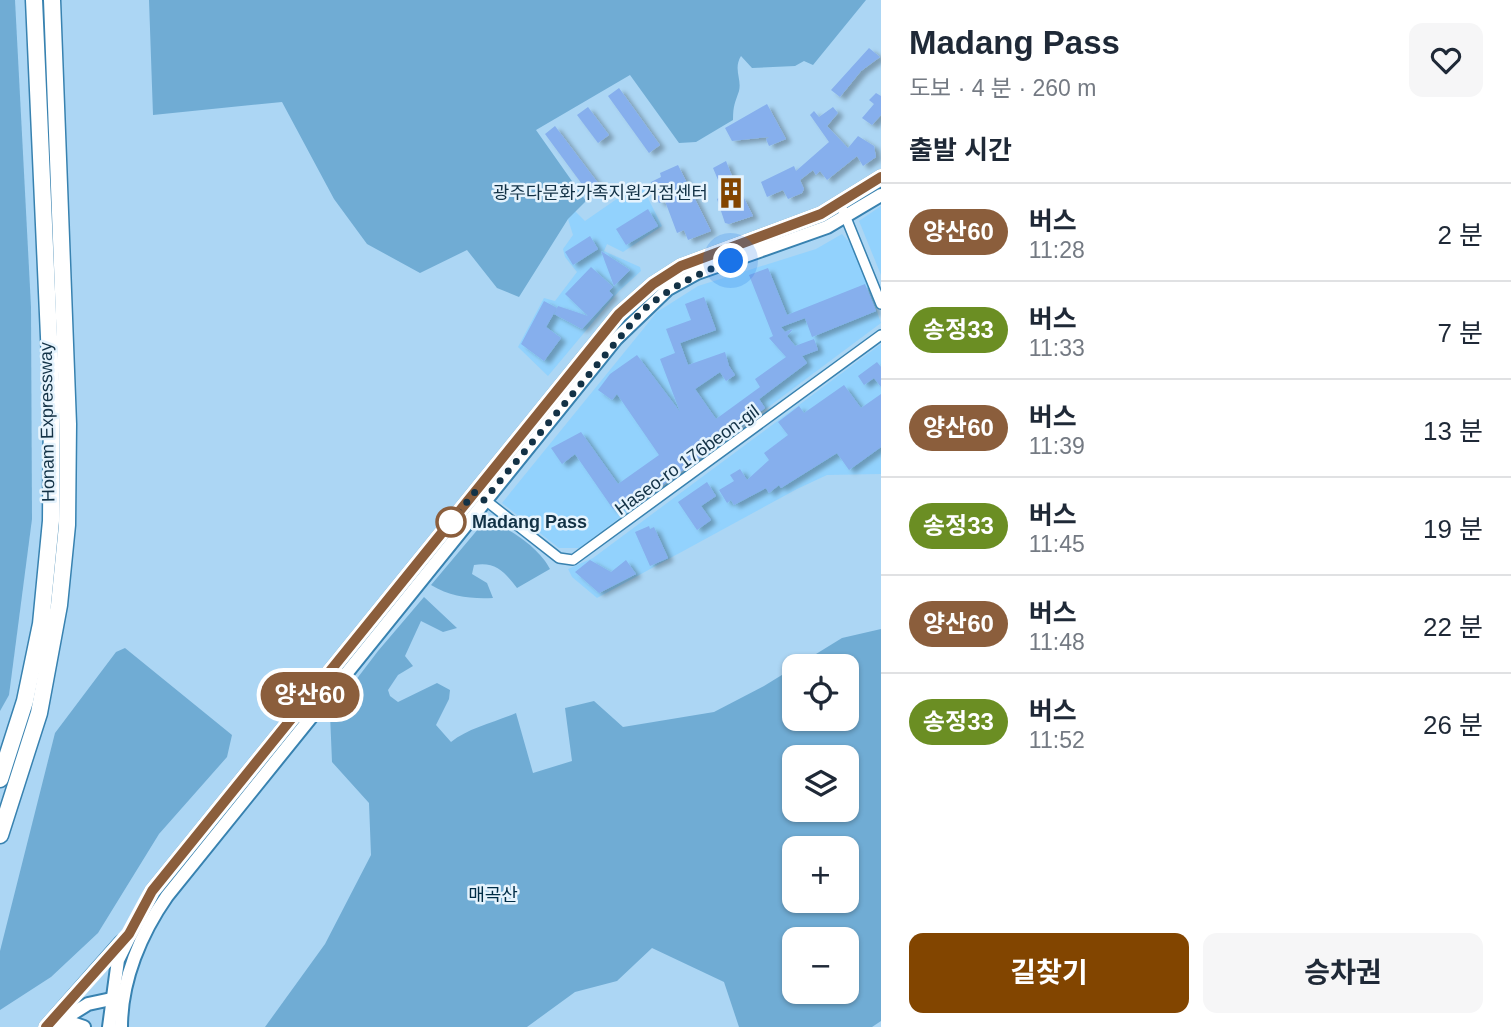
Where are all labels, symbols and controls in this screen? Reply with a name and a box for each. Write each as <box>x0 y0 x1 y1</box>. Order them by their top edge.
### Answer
button: heart <box>1409 23 1483 97</box>
text: Madang Pass <box>909 24 1120 61</box>
text: 도보 · 4 분 · 260 m <box>909 75 1096 101</box>
text: 출발 시간 <box>909 135 1012 165</box>
building icon: 광주다문화가족지원거점센터 <box>714 176 748 210</box>
place label: 광주다문화가족지원거점센터 <box>493 183 708 203</box>
text: 버스 <box>1029 206 1077 236</box>
text: 양산60 <box>923 218 994 245</box>
text: 2 분 <box>1437 220 1483 250</box>
text: 11:28 <box>1029 237 1085 263</box>
your location <box>713 243 748 278</box>
text: 버스 <box>1029 304 1077 334</box>
text: 송정33 <box>923 316 994 343</box>
text: 7 분 <box>1437 318 1483 348</box>
text: 11:33 <box>1029 335 1085 361</box>
street label: Honam Expressway <box>36 342 58 502</box>
street label: Haseo-ro 176beon-gil <box>611 401 763 519</box>
text: 버스 <box>1029 402 1077 432</box>
text: 양산60 <box>923 414 994 441</box>
text: 13 분 <box>1423 416 1483 446</box>
text: 11:39 <box>1029 433 1085 459</box>
text: 버스 <box>1029 500 1077 530</box>
marker: Madang Pass <box>436 507 466 537</box>
place label: Madang Pass <box>472 512 587 532</box>
text: 송정33 <box>923 512 994 539</box>
text: 19 분 <box>1423 514 1483 544</box>
text: 11:45 <box>1029 531 1085 557</box>
text: 버스 <box>1029 598 1077 628</box>
text: 양산60 <box>923 610 994 637</box>
text: 22 분 <box>1423 612 1483 642</box>
text: 11:48 <box>1029 629 1085 655</box>
map controls <box>782 654 859 1004</box>
button: locate <box>782 654 859 731</box>
line badge: 양산60 <box>261 672 359 718</box>
text: 양산60 <box>275 681 345 708</box>
text: 버스 <box>1029 696 1077 726</box>
text: 송정33 <box>923 708 994 735</box>
text: 26 분 <box>1423 710 1483 740</box>
text: 11:52 <box>1029 727 1085 753</box>
button: layers <box>782 745 859 822</box>
button: + <box>782 836 859 913</box>
park label: 매곡산 <box>468 885 518 905</box>
button: − <box>782 927 859 1004</box>
button: 길찾기 <box>909 933 1189 1013</box>
button: 승차권 <box>1203 933 1483 1013</box>

